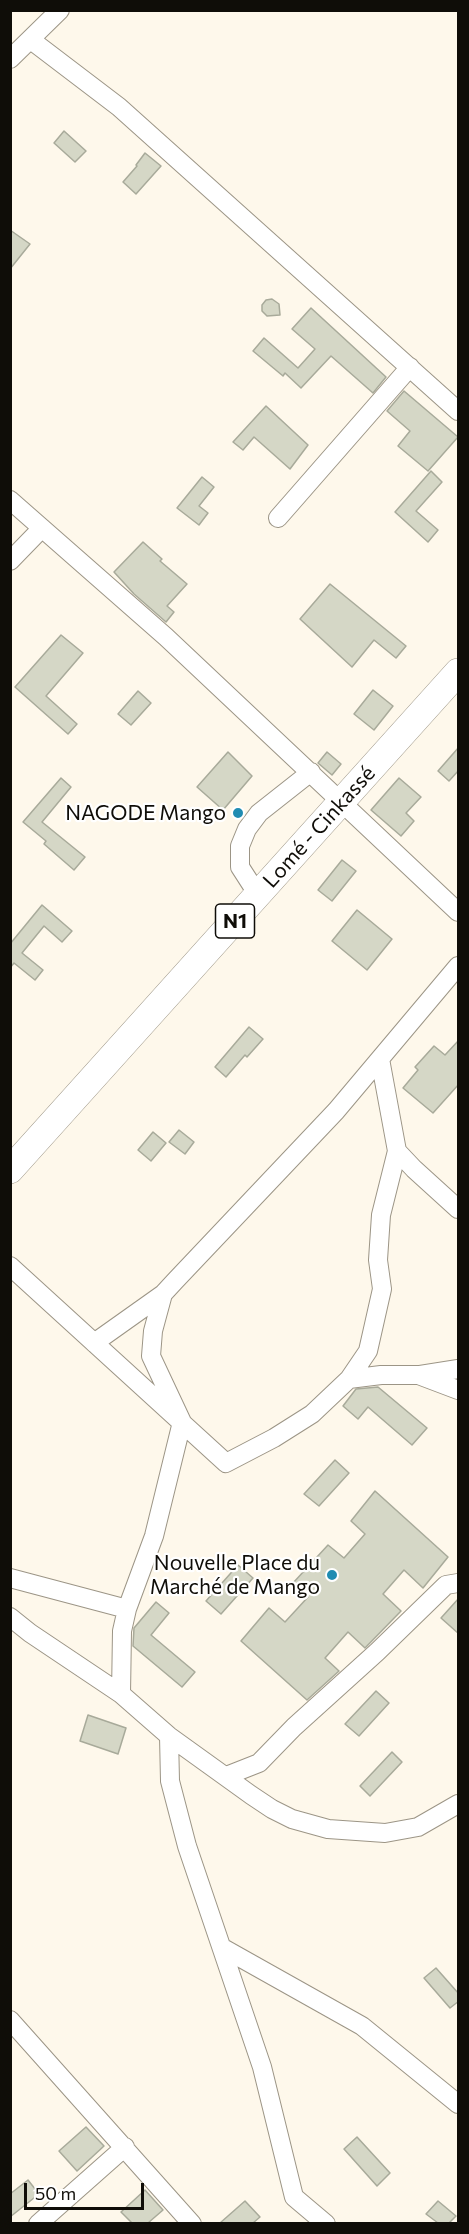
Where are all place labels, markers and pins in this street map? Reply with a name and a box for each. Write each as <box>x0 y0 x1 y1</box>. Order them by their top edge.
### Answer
place label: NAGODE Mango <box>65 800 226 826</box>
marker: NAGODE Mango <box>231 806 245 820</box>
place label: Nouvelle Place du Marché de Mango <box>150 1550 320 1600</box>
marker: Nouvelle Place du Marché de Mango <box>325 1568 339 1582</box>

